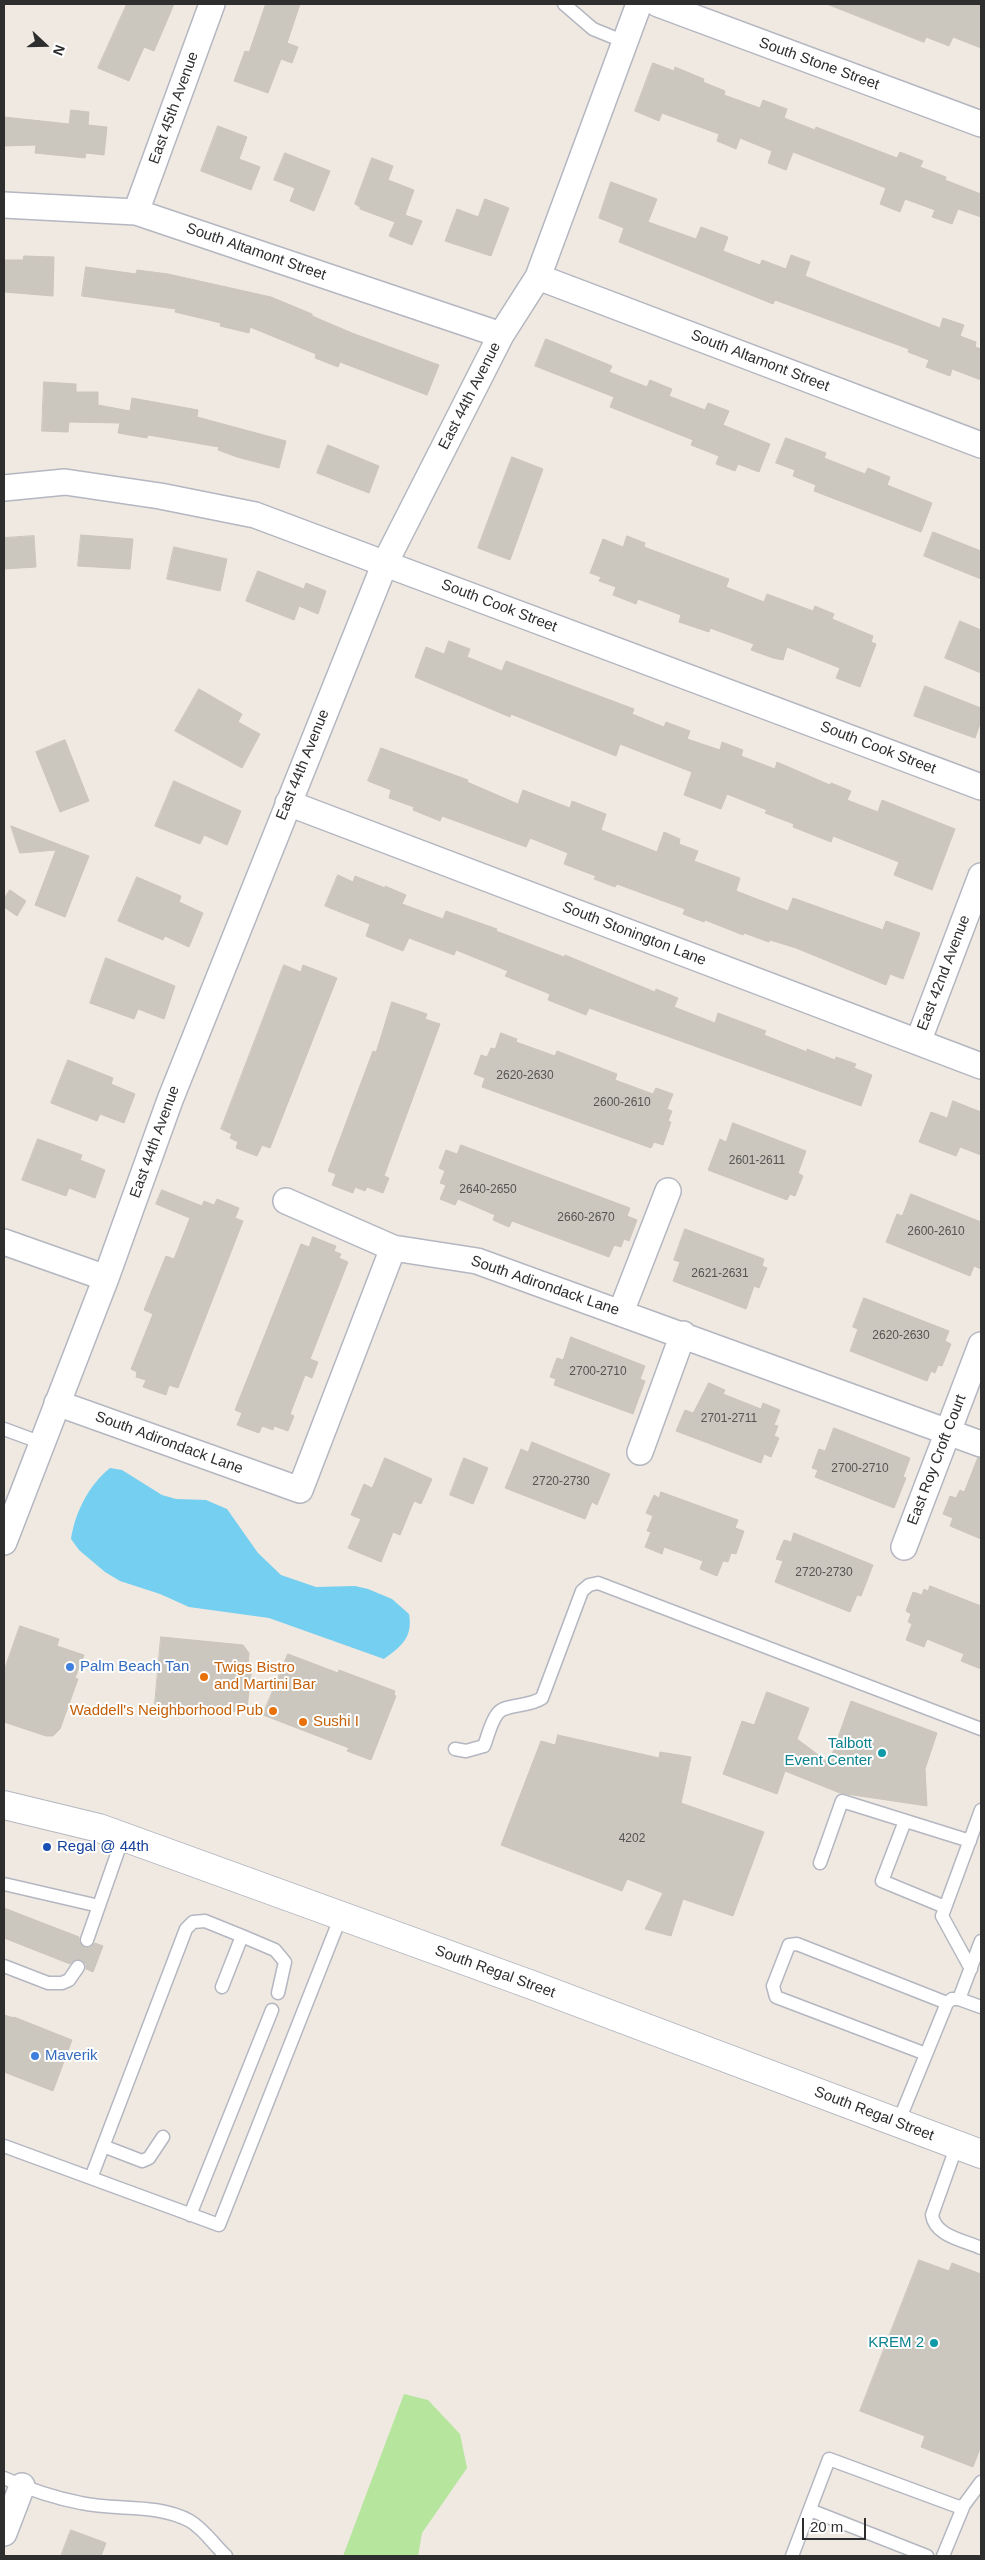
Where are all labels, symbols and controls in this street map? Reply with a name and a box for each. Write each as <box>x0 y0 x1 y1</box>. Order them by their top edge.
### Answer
north arrow <box>20 20 70 70</box>
street label: South Stone Street <box>756 34 882 94</box>
text: N <box>50 43 68 58</box>
street label: East 45th Avenue <box>145 49 203 167</box>
street label: South Altamont Street <box>184 220 328 284</box>
street label: South Altamont Street <box>688 326 832 396</box>
street label: East 44th Avenue <box>435 339 505 453</box>
street label: South Cook Street <box>439 576 559 636</box>
street label: East 44th Avenue <box>273 707 333 823</box>
street label: South Cook Street <box>818 718 938 778</box>
street label: South Stonington Lane <box>560 898 708 970</box>
street label: East 42nd Avenue <box>914 913 974 1033</box>
house number: 2620-2630 <box>496 1069 554 1083</box>
street label: East 44th Avenue <box>126 1083 184 1201</box>
house number: 2600-2610 <box>593 1096 651 1110</box>
house number: 2601-2611 <box>729 1154 785 1168</box>
house number: 2640-2650 <box>459 1183 517 1197</box>
house number: 2660-2670 <box>557 1211 615 1225</box>
house number: 2600-2610 <box>907 1225 965 1239</box>
street label: South Adirondack Lane <box>468 1252 622 1320</box>
house number: 2621-2631 <box>691 1267 749 1281</box>
house number: 2620-2630 <box>872 1329 930 1343</box>
house number: 2700-2710 <box>569 1365 627 1379</box>
street label: East Roy Croft Court <box>904 1392 970 1528</box>
street label: South Adirondack Lane <box>93 1408 245 1478</box>
house number: 2701-2711 <box>701 1412 757 1426</box>
house number: 2700-2710 <box>831 1462 889 1476</box>
house number: 2720-2730 <box>532 1475 590 1489</box>
house number: 2720-2730 <box>795 1566 853 1580</box>
place label: Palm Beach Tan <box>80 1658 189 1676</box>
place label: Twigs Bistro and Martini Bar <box>214 1659 316 1694</box>
marker: Palm Beach Tan <box>64 1661 76 1673</box>
marker: Twigs Bistro and Martini Bar <box>198 1671 210 1683</box>
place label: Waddell's Neighborhood Pub <box>70 1702 263 1720</box>
marker: Waddell's Neighborhood Pub <box>267 1705 279 1717</box>
place label: Sushi I <box>313 1713 359 1731</box>
marker: Sushi I <box>297 1716 309 1728</box>
place label: Talbott Event Center <box>784 1735 872 1770</box>
marker: Talbott Event Center <box>876 1747 888 1759</box>
house number: 4202 <box>619 1832 645 1846</box>
place label: Regal @ 44th <box>57 1838 149 1856</box>
marker: Regal @ 44th <box>41 1841 53 1853</box>
street label: South Regal Street <box>432 1942 558 2002</box>
place label: Maverik <box>45 2047 98 2065</box>
marker: Maverik <box>29 2050 41 2062</box>
street label: South Regal Street <box>812 2083 936 2145</box>
place label: KREM 2 <box>868 2334 924 2352</box>
marker: KREM 2 <box>928 2337 940 2349</box>
scale bar <box>805 2508 869 2540</box>
text: 20 m <box>810 2518 843 2535</box>

